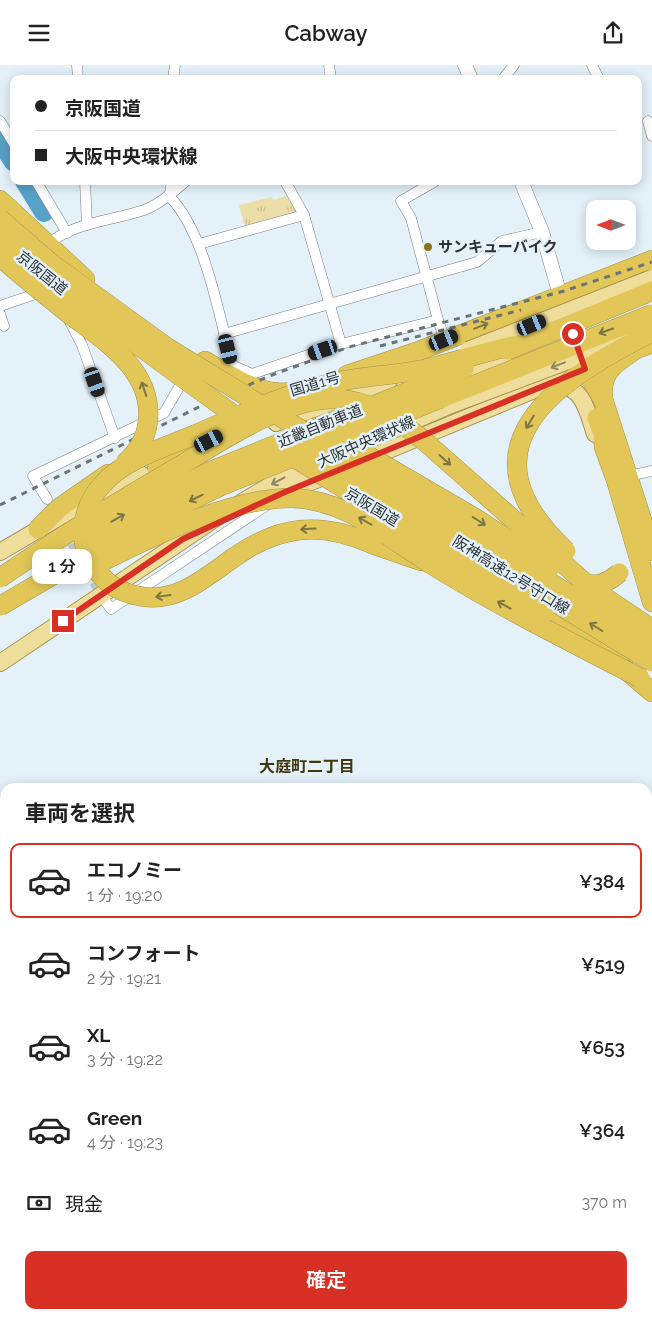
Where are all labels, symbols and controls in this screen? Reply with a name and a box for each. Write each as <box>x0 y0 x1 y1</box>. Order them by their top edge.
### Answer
icon: menu <box>25 19 53 47</box>
icon: share <box>599 19 627 47</box>
text: Cabway <box>285 20 367 46</box>
text: 京阪国道 <box>65 97 141 119</box>
text: 大阪中央環状線 <box>65 145 198 167</box>
north arrow <box>586 200 636 250</box>
map controls <box>586 200 636 250</box>
place label: サンキューバイク <box>438 238 558 256</box>
marker: サンキューバイク <box>422 241 434 253</box>
street label: 京阪国道 <box>13 247 71 299</box>
car <box>515 312 548 338</box>
one-way arrow <box>472 321 488 330</box>
route start <box>562 323 584 345</box>
car <box>427 327 460 353</box>
one-way arrow <box>599 327 615 336</box>
car <box>217 333 238 365</box>
car <box>306 338 339 362</box>
one-way arrow <box>550 361 566 370</box>
car <box>83 365 106 399</box>
street label: 国道1号 <box>288 368 342 400</box>
one-way arrow <box>139 382 148 397</box>
street label: 近畿自動車道 <box>275 401 365 451</box>
street label: 大阪中央環状線 <box>314 412 418 472</box>
one-way arrow <box>525 414 535 428</box>
car <box>192 428 225 454</box>
one-way arrow <box>438 454 451 465</box>
one-way arrow <box>271 477 286 486</box>
street label: 京阪国道 <box>342 484 402 530</box>
one-way arrow <box>189 493 204 503</box>
one-way arrow <box>110 513 124 523</box>
one-way arrow <box>358 516 373 526</box>
one-way arrow <box>472 516 486 526</box>
one-way arrow <box>301 525 317 534</box>
street label: 阪神高速12号守口線 <box>449 532 573 618</box>
callout: 1 分 <box>33 549 93 583</box>
text: 1 分 <box>48 557 76 576</box>
one-way arrow <box>156 591 172 601</box>
one-way arrow <box>497 600 512 610</box>
route end <box>52 610 74 632</box>
one-way arrow <box>589 622 603 632</box>
district label: 大庭町二丁目 <box>259 757 355 776</box>
text: 車両を選択 <box>25 800 135 826</box>
icon: car <box>27 858 72 903</box>
text: エコノミー <box>87 859 182 881</box>
text: ¥384 <box>579 870 625 892</box>
text: 1 分 · 19:20 <box>87 886 162 905</box>
icon: car <box>27 941 72 986</box>
text: コンフォート <box>87 942 200 964</box>
text: ¥519 <box>581 953 625 975</box>
text: 2 分 · 19:21 <box>87 969 161 988</box>
icon: car <box>27 1024 72 1069</box>
text: XL <box>87 1024 110 1046</box>
text: ¥653 <box>579 1036 625 1058</box>
text: 3 分 · 19:22 <box>87 1050 163 1069</box>
icon: car <box>27 1107 72 1152</box>
text: Green <box>87 1107 142 1129</box>
text: ¥364 <box>579 1119 625 1141</box>
text: 4 分 · 19:23 <box>87 1133 163 1152</box>
icon: cash <box>25 1189 53 1217</box>
text: 現金 <box>65 1193 103 1215</box>
text: 370 m <box>581 1193 627 1212</box>
button: 確定 <box>25 1251 627 1309</box>

